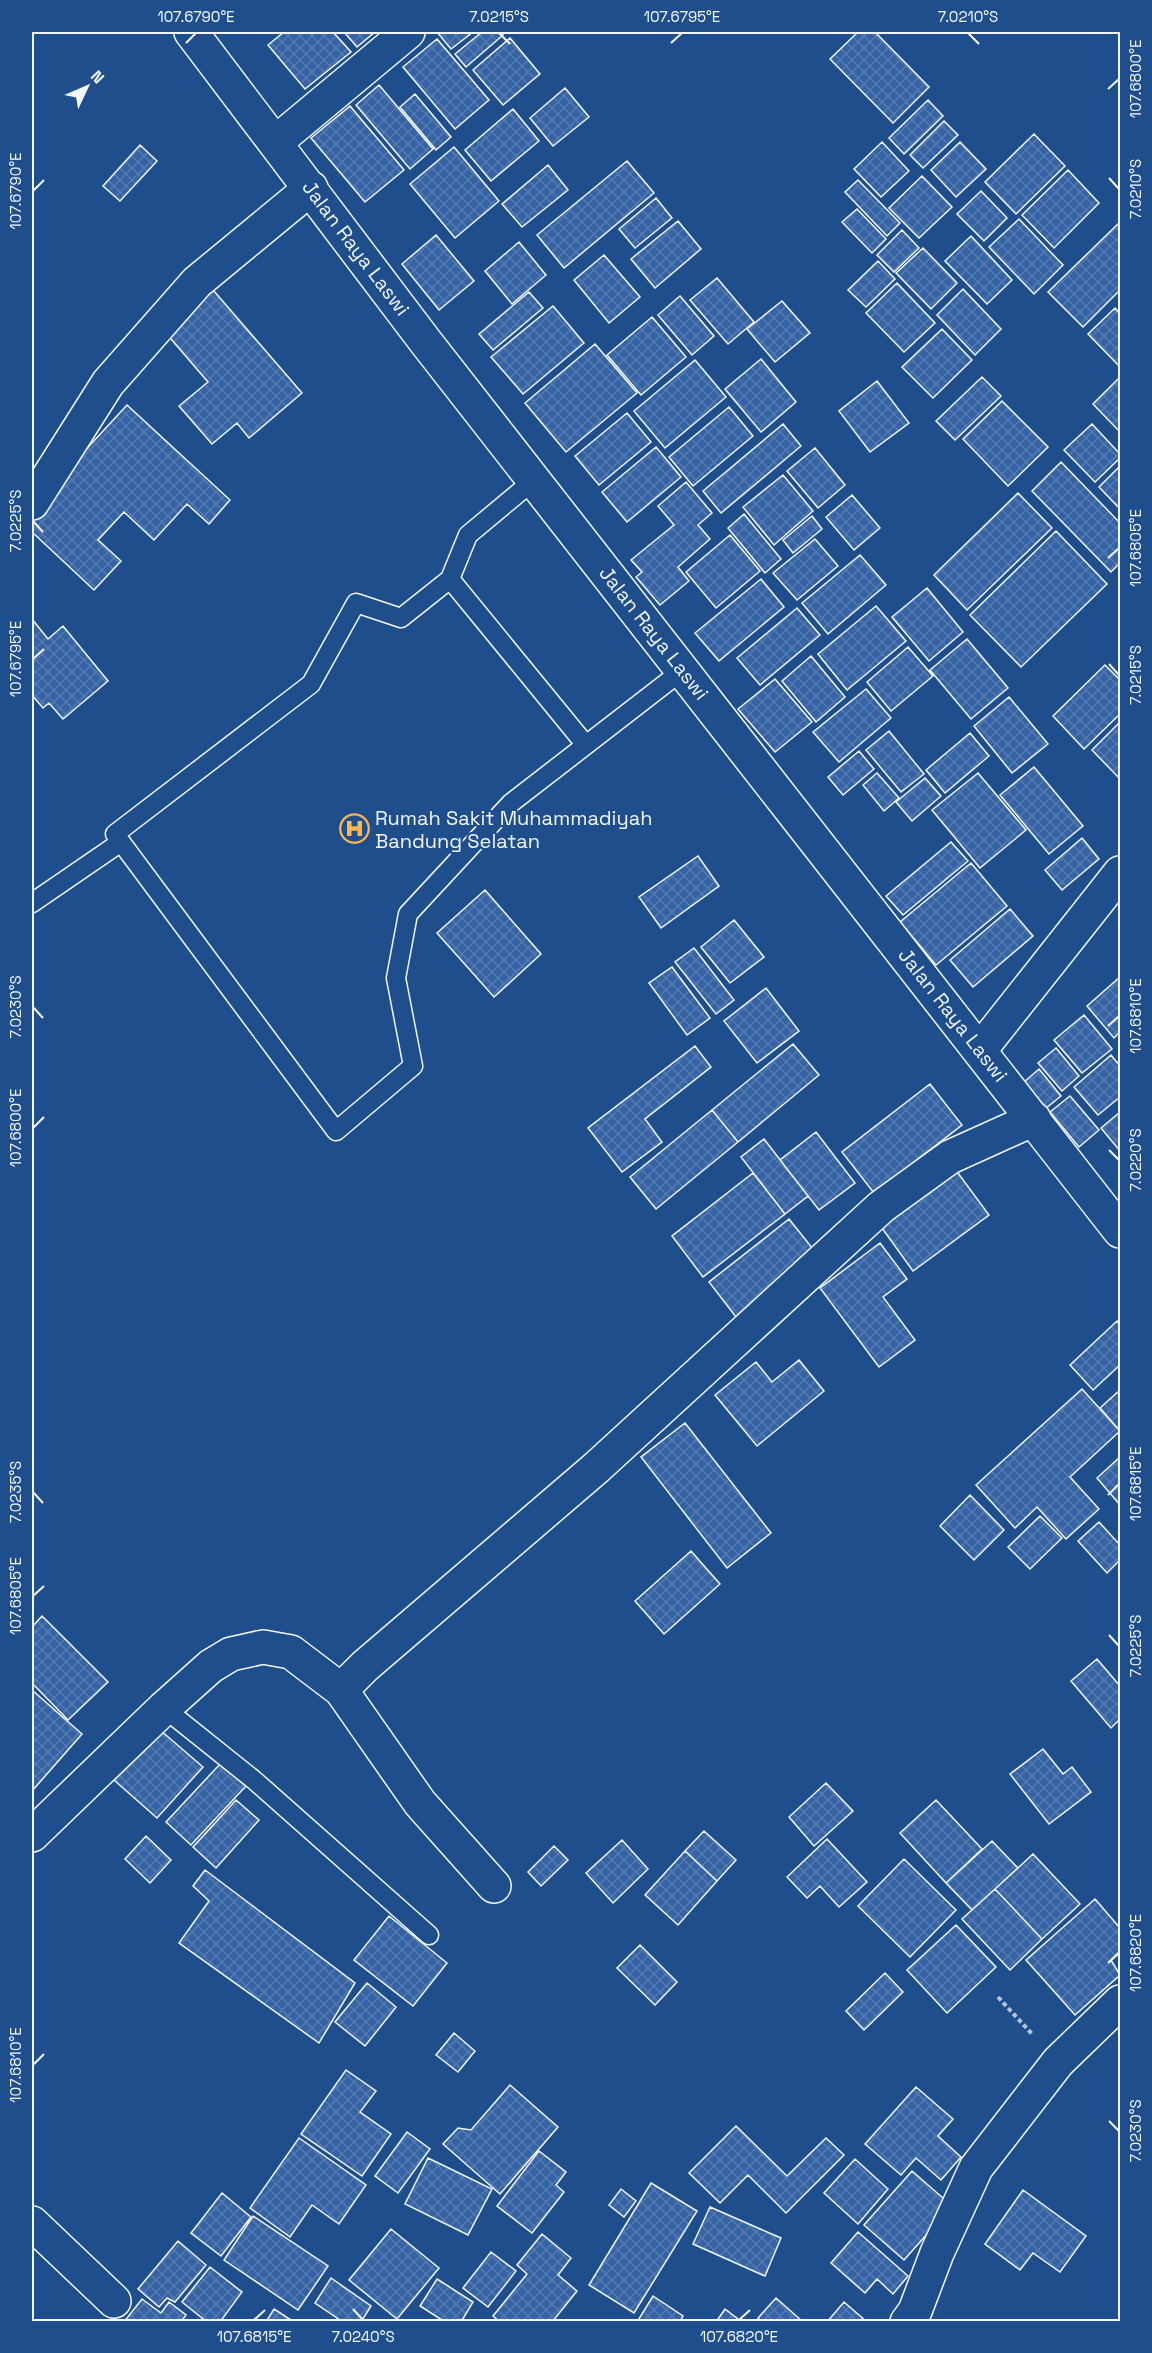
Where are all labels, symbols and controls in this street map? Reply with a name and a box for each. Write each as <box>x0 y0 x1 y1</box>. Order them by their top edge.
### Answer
text: 107.6790°E <box>157 7 235 26</box>
text: 7.0215°S <box>469 7 529 26</box>
text: 107.6795°E <box>644 7 720 26</box>
text: 7.0210°S <box>938 7 998 26</box>
text: 107.6800°E <box>1126 40 1145 118</box>
north arrow <box>57 57 117 117</box>
text: N <box>86 66 109 88</box>
text: 107.6790°E <box>6 152 25 230</box>
text: 7.0210°S <box>1126 159 1145 219</box>
street label: Jalan Raya Laswi <box>297 175 415 321</box>
text: 7.0225°S <box>6 490 25 552</box>
text: 107.6805°E <box>1126 509 1145 587</box>
street label: Jalan Raya Laswi <box>594 561 714 705</box>
text: 107.6795°E <box>6 621 25 697</box>
text: 7.0215°S <box>1126 645 1145 705</box>
place label: Rumah Sakit Muhammadiyah Bandung Selatan <box>375 805 652 854</box>
hospital icon: Rumah Sakit Muhammadiyah Bandung Selatan <box>338 813 370 845</box>
street label: Jalan Raya Laswi <box>893 943 1013 1087</box>
text: 7.0230°S <box>6 975 25 1039</box>
text: 107.6810°E <box>1126 978 1145 1054</box>
text: 107.6800°E <box>6 1089 25 1167</box>
text: 7.0220°S <box>1126 1128 1145 1192</box>
text: 107.6815°E <box>1126 1447 1145 1521</box>
text: 7.0235°S <box>6 1461 25 1523</box>
text: 107.6805°E <box>6 1557 25 1635</box>
text: 7.0225°S <box>1126 1615 1145 1677</box>
text: 107.6820°E <box>1126 1914 1145 1992</box>
text: 107.6810°E <box>6 2027 25 2103</box>
text: 7.0230°S <box>1126 2099 1145 2163</box>
text: 107.6815°E <box>217 2327 291 2346</box>
text: 7.0240°S <box>331 2327 395 2346</box>
text: 107.6820°E <box>700 2327 778 2346</box>

